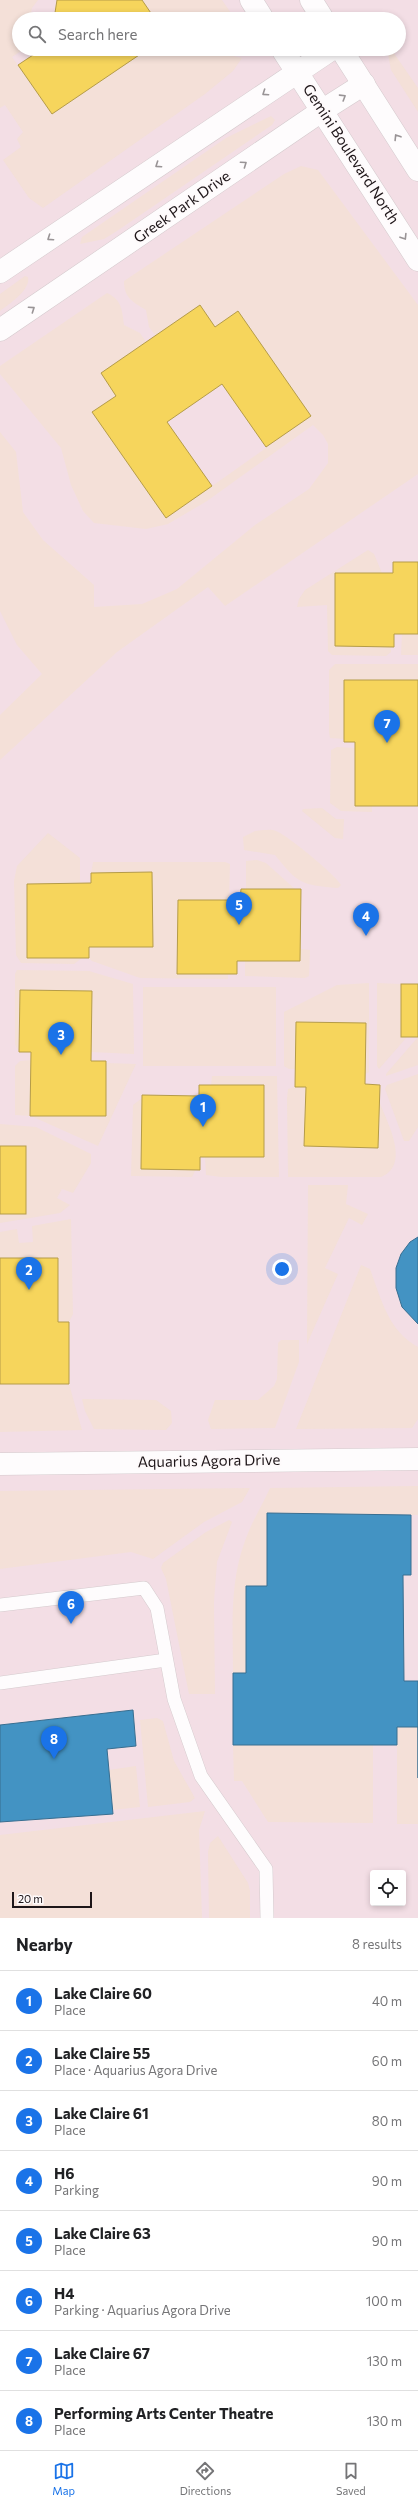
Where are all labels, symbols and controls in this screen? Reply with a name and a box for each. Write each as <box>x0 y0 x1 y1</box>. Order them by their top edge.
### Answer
search box <box>12 12 406 56</box>
icon: search <box>26 23 48 45</box>
text: Search here <box>58 25 137 43</box>
street label: Gemini Boulevard North <box>300 80 404 227</box>
one-way arrow <box>263 88 270 95</box>
one-way arrow <box>339 94 346 102</box>
one-way arrow <box>394 134 402 141</box>
one-way arrow <box>155 160 162 167</box>
one-way arrow <box>239 162 246 169</box>
street label: Greek Park Drive <box>130 166 233 246</box>
one-way arrow <box>47 233 54 240</box>
one-way arrow <box>399 233 406 240</box>
one-way arrow <box>28 306 35 313</box>
pin: 7 <box>374 710 400 743</box>
pin: 5 <box>226 892 252 925</box>
pin: 4 <box>353 903 379 936</box>
pin: 3 <box>48 1022 74 1055</box>
pin: 1 <box>190 1094 216 1127</box>
pin: 2 <box>16 1257 42 1290</box>
your location <box>272 1259 292 1279</box>
street label: Aquarius Agora Drive <box>138 1450 281 1470</box>
pin: 6 <box>58 1591 84 1624</box>
pin: 8 <box>41 1726 67 1759</box>
map controls <box>370 1870 406 1906</box>
button: locate <box>370 1870 406 1906</box>
scale bar <box>12 1890 92 1909</box>
text: 20 m <box>18 1892 43 1905</box>
text: Nearby <box>16 1934 73 1955</box>
text: 8 results <box>352 1936 402 1952</box>
text: Lake Claire 60 <box>54 1984 152 2002</box>
text: 1 <box>26 1993 32 2009</box>
text: 40 m <box>372 1993 402 2009</box>
text: Place <box>54 2002 86 2018</box>
text: Lake Claire 55 <box>54 2044 150 2062</box>
text: 2 <box>25 2053 33 2069</box>
text: 60 m <box>372 2053 402 2069</box>
text: Place · Aquarius Agora Drive <box>54 2062 217 2078</box>
text: Lake Claire 61 <box>54 2104 149 2122</box>
text: 3 <box>25 2113 33 2129</box>
text: 80 m <box>372 2113 402 2129</box>
text: Place <box>54 2122 86 2138</box>
text: H6 <box>54 2164 75 2182</box>
text: 4 <box>25 2173 33 2189</box>
text: 90 m <box>372 2173 402 2189</box>
text: Parking <box>54 2182 99 2198</box>
text: Lake Claire 63 <box>54 2224 151 2242</box>
text: 5 <box>25 2233 33 2249</box>
text: 90 m <box>372 2233 402 2249</box>
text: Place <box>54 2242 86 2258</box>
text: H4 <box>54 2284 74 2302</box>
text: 6 <box>25 2293 33 2309</box>
text: 100 m <box>366 2293 402 2309</box>
text: Parking · Aquarius Agora Drive <box>54 2302 231 2318</box>
text: Lake Claire 67 <box>54 2344 150 2362</box>
text: 7 <box>25 2353 33 2369</box>
text: 130 m <box>367 2353 402 2369</box>
text: Place <box>54 2362 86 2378</box>
text: Performing Arts Center Theatre <box>54 2404 273 2422</box>
text: 8 <box>25 2413 33 2429</box>
text: 130 m <box>367 2413 402 2429</box>
text: Place <box>54 2422 86 2438</box>
tab: Map <box>52 2460 75 2497</box>
tab: Directions <box>180 2460 231 2497</box>
tab: Saved <box>336 2460 366 2497</box>

